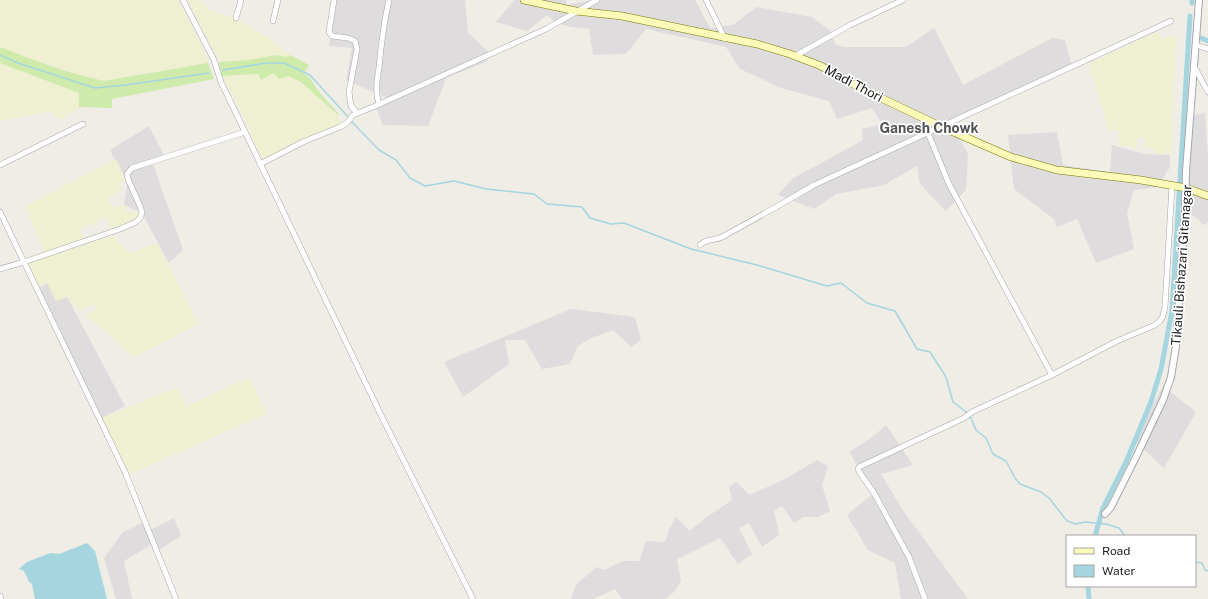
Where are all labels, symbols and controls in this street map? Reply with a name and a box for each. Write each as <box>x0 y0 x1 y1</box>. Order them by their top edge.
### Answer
street label: Madi Thori <box>822 62 885 105</box>
district label: Ganesh Chowk <box>879 120 979 136</box>
street label: Tikauli Bishazari Gitanagar <box>1168 184 1195 346</box>
legend <box>1066 535 1196 587</box>
text: Road <box>1102 544 1130 558</box>
text: Water <box>1102 564 1136 578</box>

